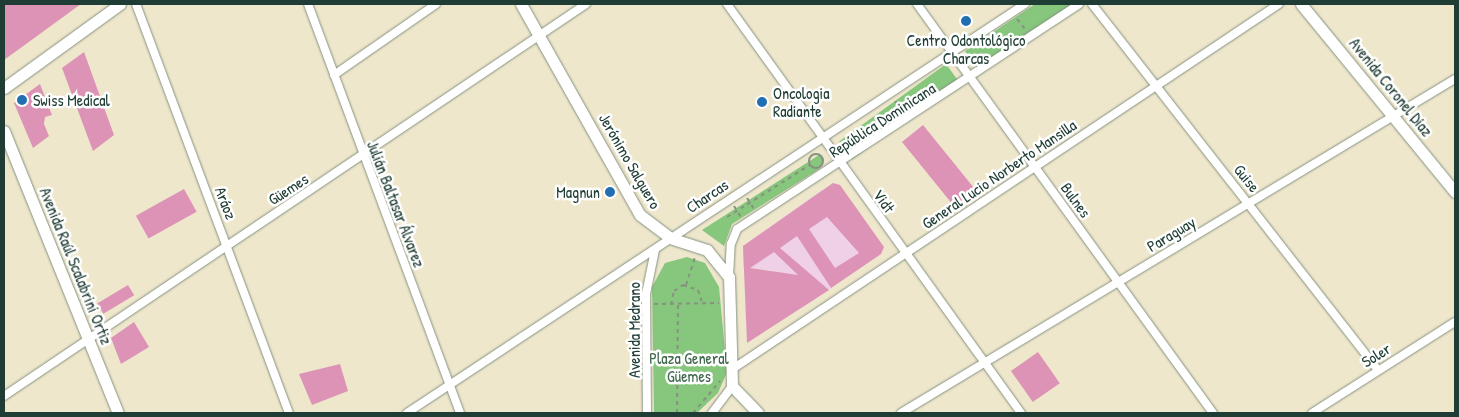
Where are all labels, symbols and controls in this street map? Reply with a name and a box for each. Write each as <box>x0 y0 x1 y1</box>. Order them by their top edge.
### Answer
marker: Centro Odontológico Charcas <box>959 14 973 28</box>
place label: Centro Odontológico Charcas <box>907 30 1025 68</box>
street label: Avenida Coronel Díaz <box>1345 34 1437 140</box>
street label: República Dominicana <box>825 79 939 161</box>
place label: Oncologia Radiante <box>773 83 829 121</box>
place label: Swiss Medical <box>33 90 110 110</box>
marker: Swiss Medical <box>15 93 29 107</box>
marker: Oncologia Radiante <box>755 95 769 109</box>
street label: Jerónimo Salguero <box>595 110 665 212</box>
street label: General Lucio Norberto Mansilla <box>918 115 1080 233</box>
street label: Julián Baltasar Álvarez <box>363 138 429 270</box>
street label: Guise <box>1230 160 1264 196</box>
street label: Güemes <box>264 169 312 209</box>
street label: Charcas <box>682 175 732 217</box>
street label: Bulnes <box>1057 179 1095 221</box>
place label: Magnun <box>556 182 600 202</box>
street label: Aráoz <box>211 184 241 222</box>
street label: Avenida Raúl Scalabrini Ortiz <box>36 185 116 347</box>
marker: Magnun <box>604 186 616 198</box>
street label: Vidt <box>869 186 899 216</box>
street label: Paraguay <box>1143 212 1199 256</box>
street label: Avenida Medrano <box>624 282 644 378</box>
street label: Soler <box>1358 339 1394 371</box>
park label: Plaza General Güemes <box>649 348 729 386</box>

